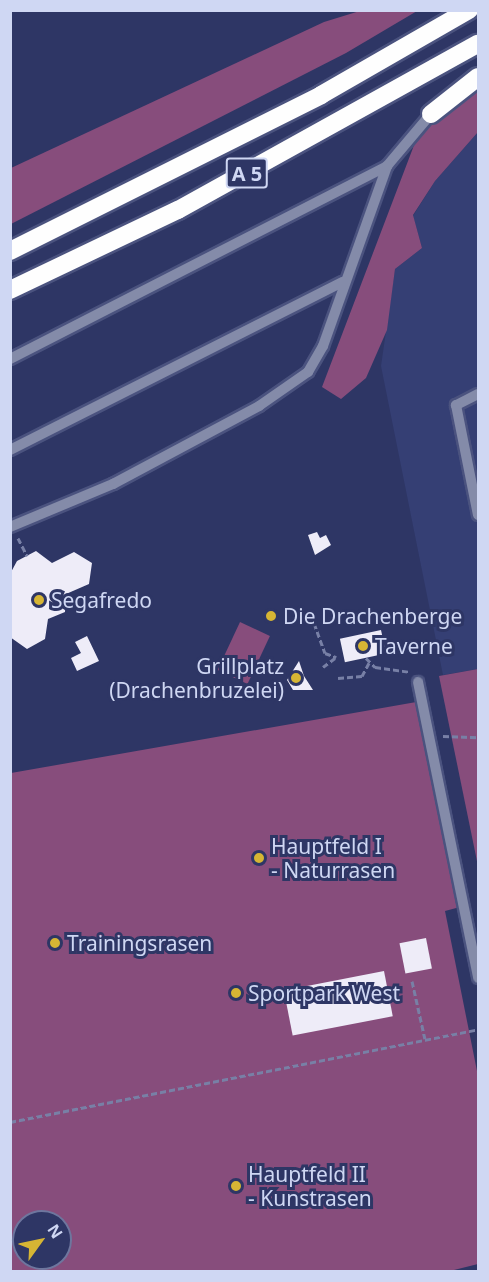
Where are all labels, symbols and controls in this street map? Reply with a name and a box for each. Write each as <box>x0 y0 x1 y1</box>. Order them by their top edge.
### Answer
road number: A 5 <box>224 156 270 190</box>
place label: Segafredo <box>51 587 152 613</box>
marker: Segafredo <box>32 593 46 607</box>
place label: Die Drachenberge <box>283 603 462 629</box>
marker: Die Drachenberge <box>264 609 278 623</box>
place label: Taverne <box>375 633 453 659</box>
marker: Taverne <box>356 639 370 653</box>
place label: Grillplatz (Drachenbruzelei) <box>109 653 284 703</box>
marker: Grillplatz (Drachenbruzelei) <box>289 671 303 685</box>
place label: Hauptfeld I - Naturrasen <box>271 833 395 883</box>
marker: Hauptfeld I - Naturrasen <box>252 851 266 865</box>
place label: Trainingsrasen <box>67 930 212 956</box>
marker: Trainingsrasen <box>48 936 62 950</box>
place label: Sportpark West <box>248 980 400 1006</box>
marker: Sportpark West <box>229 986 243 1000</box>
place label: Hauptfeld II - Kunstrasen <box>248 1161 372 1211</box>
marker: Hauptfeld II - Kunstrasen <box>229 1179 243 1193</box>
north arrow <box>12 1210 72 1270</box>
text: N <box>43 1220 68 1243</box>

